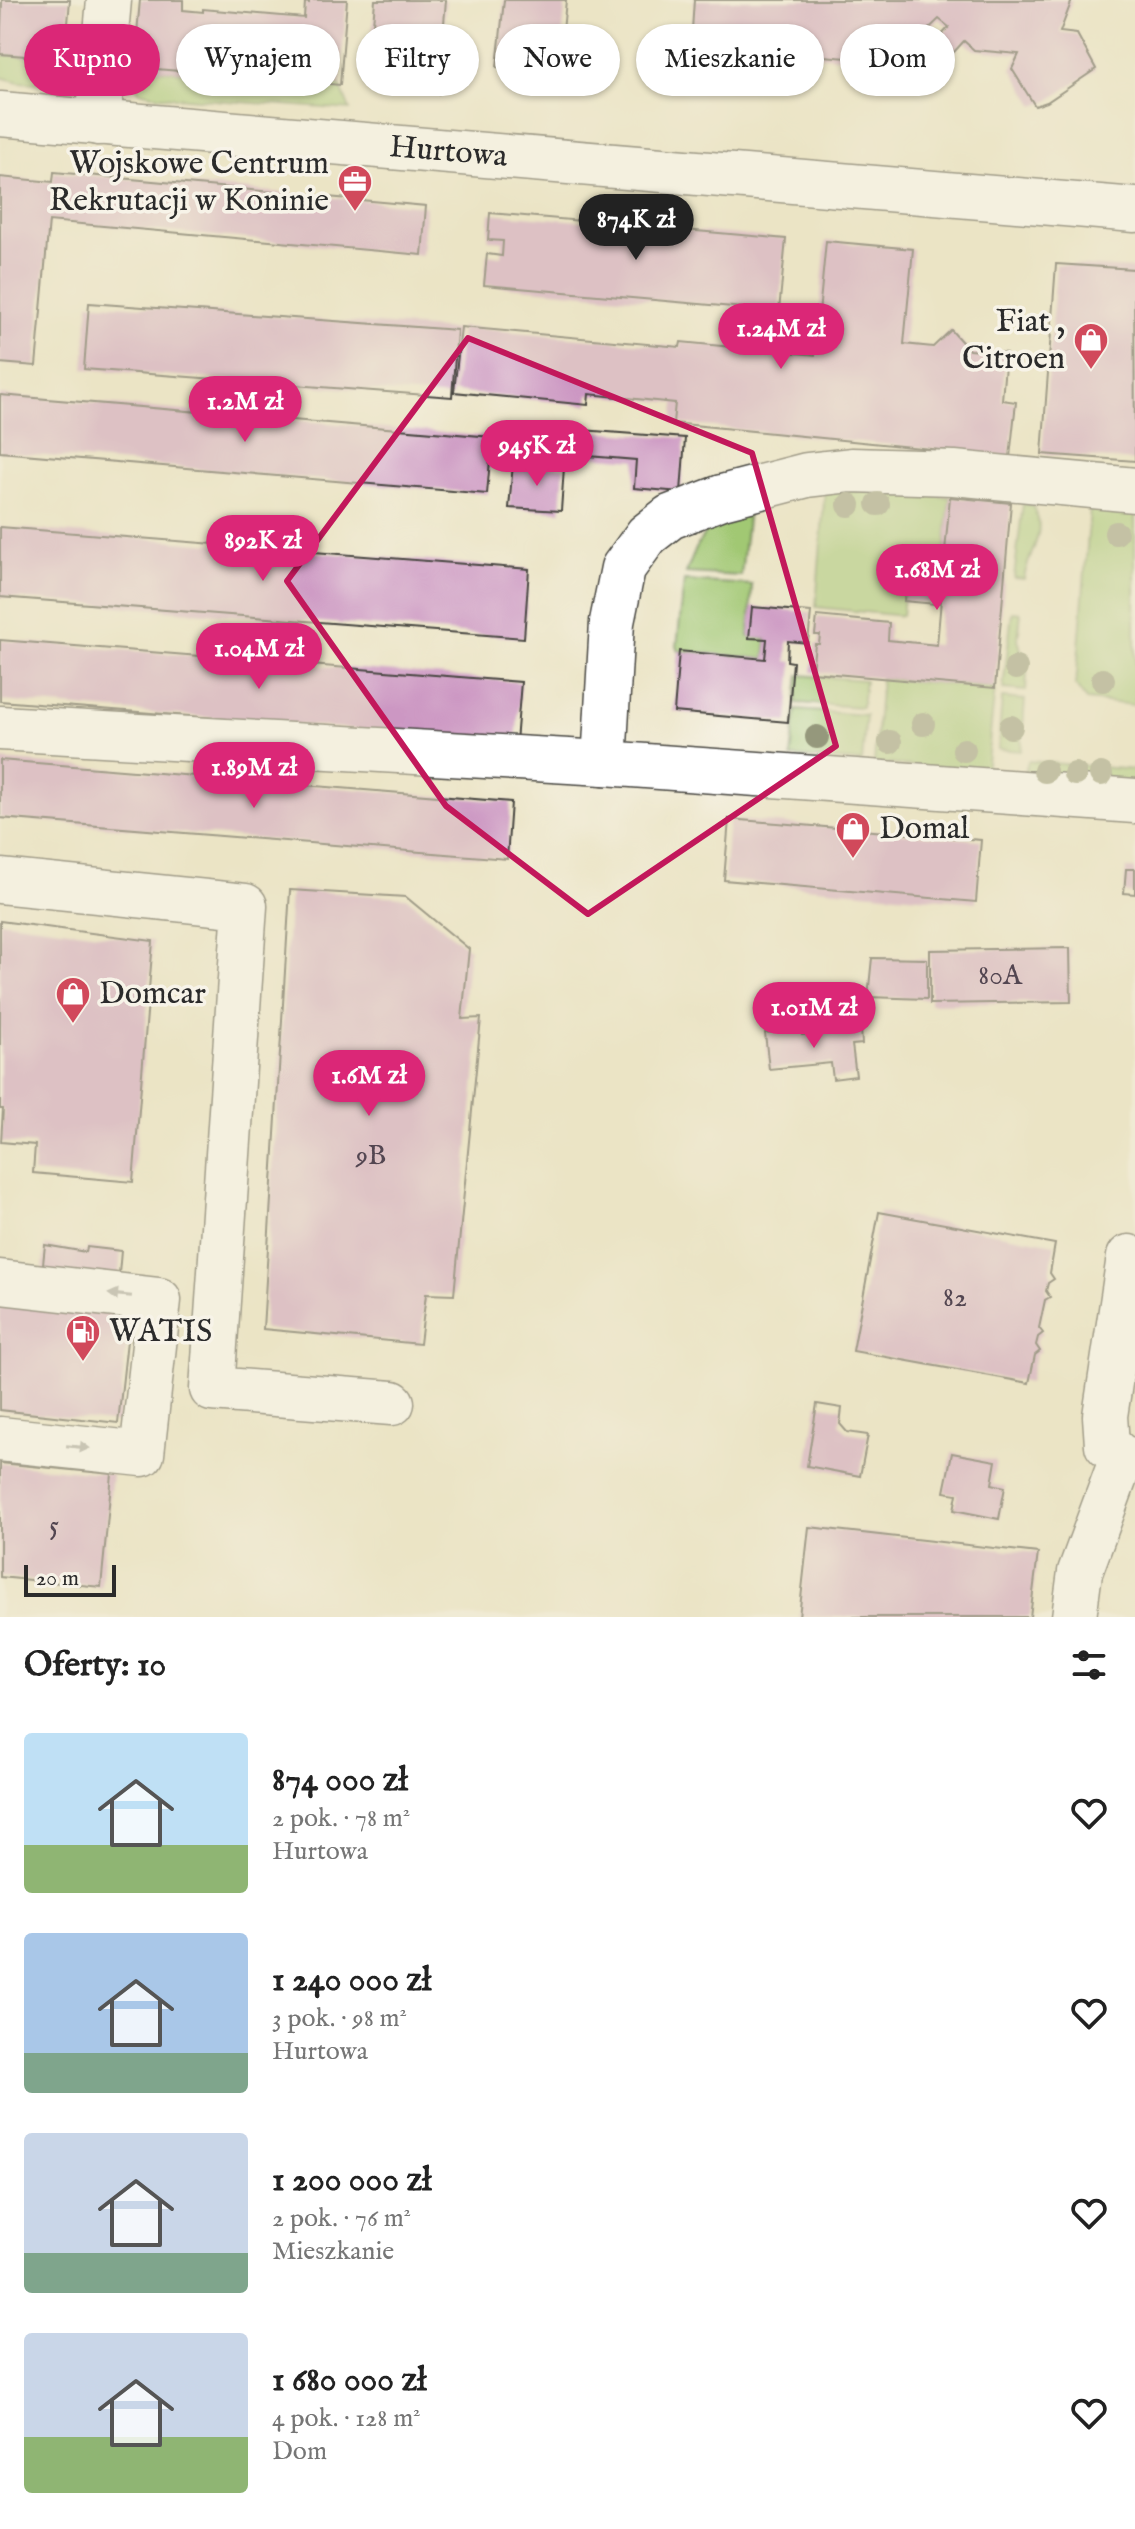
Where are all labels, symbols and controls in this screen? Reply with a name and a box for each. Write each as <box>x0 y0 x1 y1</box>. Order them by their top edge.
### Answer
chip: Kupno <box>24 24 160 96</box>
chip: Wynajem <box>176 24 340 96</box>
chip: Filtry <box>356 24 479 96</box>
chip: Nowe <box>495 24 620 96</box>
chip: Mieszkanie <box>636 24 824 96</box>
chip: Dom <box>840 24 955 96</box>
street label: Hurtowa <box>388 127 509 177</box>
place label: Wojskowe Centrum Rekrutacji w Koninie <box>49 144 329 222</box>
office icon: Wojskowe Centrum Rekrutacji w Koninie <box>336 163 374 213</box>
pin: 874K zł <box>562 194 710 262</box>
text: 874K zł <box>597 203 675 236</box>
place label: Fiat , Citroen <box>962 302 1065 380</box>
pin: 1.24M zł <box>698 303 864 371</box>
text: 1.24M zł <box>736 312 826 345</box>
shop icon: Fiat , Citroen <box>1072 321 1110 371</box>
pin: 1.2M zł <box>171 376 319 444</box>
text: 1.2M zł <box>207 385 283 418</box>
pin: 945K zł <box>463 420 611 488</box>
text: 945K zł <box>499 429 575 462</box>
pin: 892K zł <box>189 515 337 583</box>
text: 892K zł <box>224 524 302 557</box>
pin: 1.68M zł <box>854 544 1020 612</box>
text: 1.68M zł <box>894 553 980 586</box>
pin: 1.04M zł <box>176 623 342 691</box>
text: 1.04M zł <box>214 632 304 665</box>
pin: 1.89M zł <box>171 742 337 810</box>
text: 1.89M zł <box>211 751 297 784</box>
place label: Domal <box>879 809 969 850</box>
shop icon: Domal <box>834 810 872 860</box>
house number: 80A <box>978 959 1023 994</box>
place label: Domcar <box>99 974 206 1015</box>
shop icon: Domcar <box>54 975 92 1025</box>
pin: 1.01M zł <box>731 982 897 1050</box>
text: 1.01M zł <box>771 991 857 1024</box>
pin: 1.6M zł <box>295 1050 443 1118</box>
text: 1.6M zł <box>331 1059 407 1092</box>
house number: 9B <box>355 1139 386 1174</box>
house number: 82 <box>943 1281 967 1316</box>
one-way arrow <box>107 1289 132 1302</box>
place label: WATIS <box>109 1312 212 1353</box>
fuel station icon: WATIS <box>64 1313 102 1363</box>
one-way arrow <box>65 1441 90 1454</box>
house number: 5 <box>49 1509 59 1544</box>
scale bar <box>24 1561 116 1597</box>
text: 20 m <box>36 1565 79 1593</box>
icon: filters <box>1067 1643 1111 1687</box>
text: Oferty: 10 <box>24 1644 166 1687</box>
text: 874 000 zł <box>272 1759 408 1802</box>
icon: home <box>88 1765 184 1861</box>
icon: heart <box>1067 1791 1111 1835</box>
text: 2 pok. · 78 m² <box>272 1802 410 1835</box>
text: Hurtowa <box>272 1835 368 1868</box>
text: 1 240 000 zł <box>272 1959 431 2002</box>
icon: home <box>88 1965 184 2061</box>
icon: heart <box>1067 1991 1111 2035</box>
text: 3 pok. · 98 m² <box>272 2002 407 2035</box>
text: Hurtowa <box>272 2035 368 2068</box>
text: 1 200 000 zł <box>272 2159 431 2202</box>
icon: home <box>88 2165 184 2261</box>
icon: heart <box>1067 2191 1111 2235</box>
text: 2 pok. · 76 m² <box>272 2202 411 2235</box>
text: Mieszkanie <box>272 2235 394 2268</box>
text: 1 680 000 zł <box>272 2359 426 2402</box>
icon: home <box>88 2365 184 2461</box>
icon: heart <box>1067 2391 1111 2435</box>
text: 4 pok. · 128 m² <box>272 2402 420 2435</box>
text: Dom <box>272 2435 327 2468</box>

